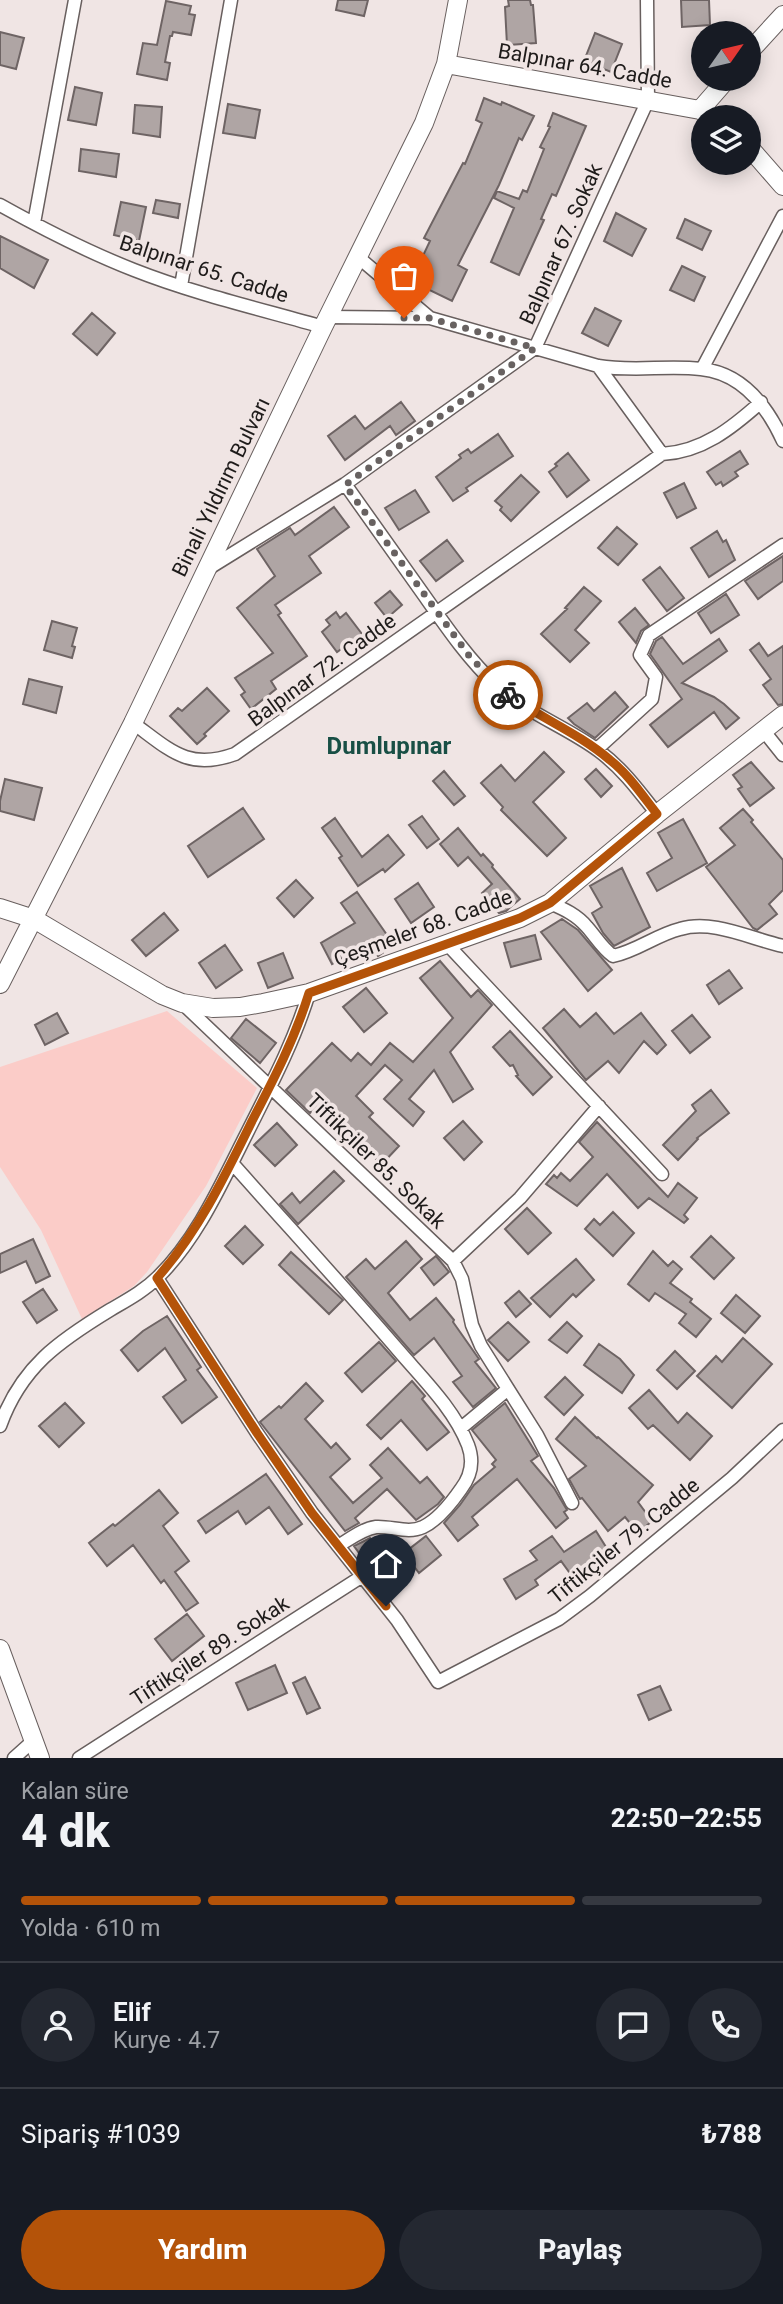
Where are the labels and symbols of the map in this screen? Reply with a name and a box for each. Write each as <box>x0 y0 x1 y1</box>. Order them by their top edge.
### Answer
north arrow <box>691 21 761 91</box>
street label: Balpınar 64. Cadde <box>496 39 674 93</box>
street label: Balpınar 67. Sokak <box>515 160 607 328</box>
street label: Balpınar 65. Cadde <box>116 230 292 308</box>
pin <box>374 246 434 318</box>
street label: Binali Yıldırım Bulvarı <box>167 394 275 580</box>
street label: Balpınar 72. Cadde <box>244 609 400 731</box>
courier <box>473 660 543 730</box>
district label: Dumlupınar <box>327 732 452 760</box>
street label: Çeşmeler 68. Cadde <box>331 885 515 971</box>
street label: Tiftikçiler 85. Sokak <box>302 1089 451 1234</box>
street label: Tiftikçiler 79. Cadde <box>544 1473 704 1609</box>
pin <box>356 1534 416 1606</box>
street label: Tiftikçiler 89. Sokak <box>127 1591 294 1711</box>

